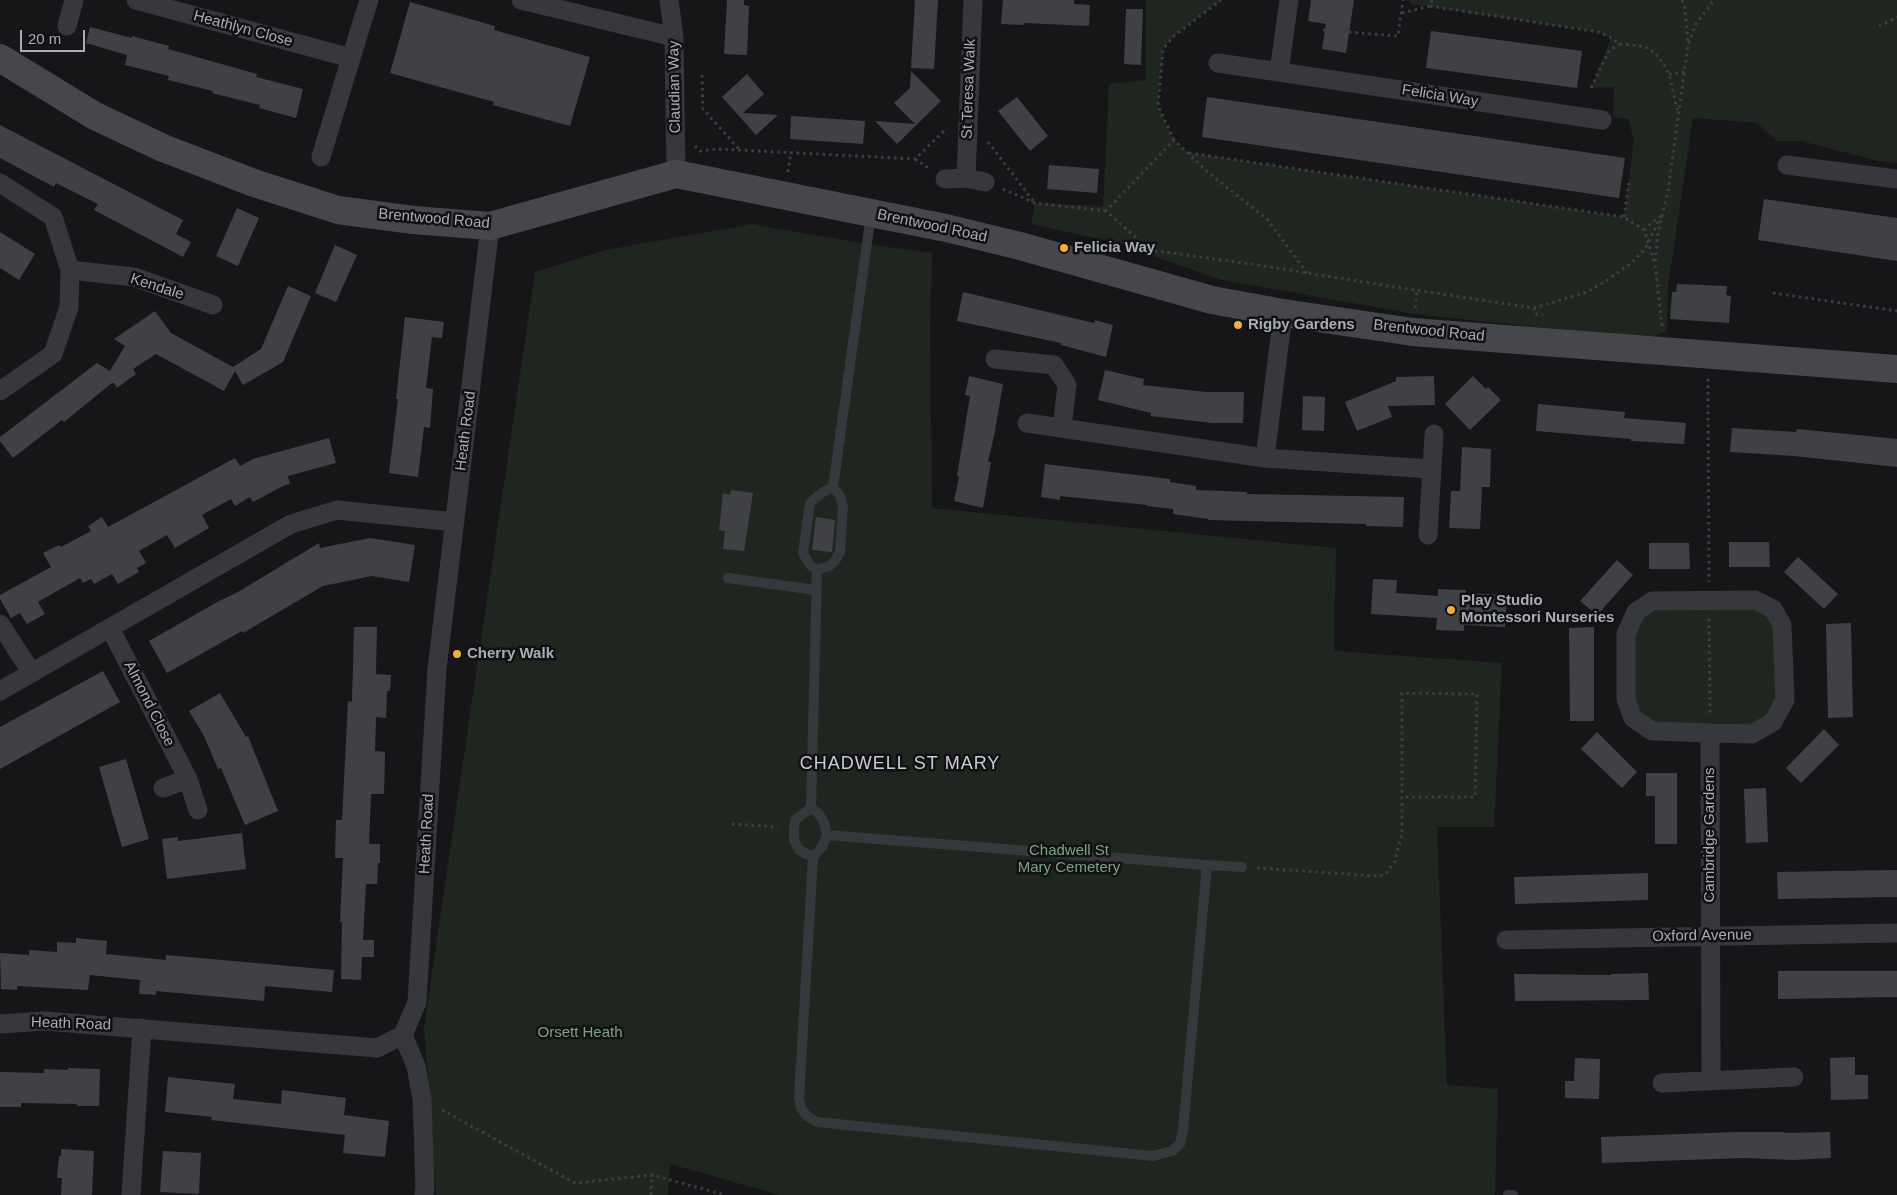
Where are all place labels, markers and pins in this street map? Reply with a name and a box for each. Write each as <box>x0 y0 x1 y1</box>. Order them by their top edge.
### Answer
place label: Felicia Way <box>1074 239 1155 257</box>
marker: Felicia Way <box>1058 242 1070 254</box>
place label: Rigby Gardens <box>1248 316 1355 334</box>
marker: Rigby Gardens <box>1232 319 1244 331</box>
place label: Play Studio Montessori Nurseries <box>1461 592 1614 627</box>
marker: Play Studio Montessori Nurseries <box>1445 604 1457 616</box>
place label: Cherry Walk <box>467 645 554 663</box>
marker: Cherry Walk <box>451 648 463 660</box>

